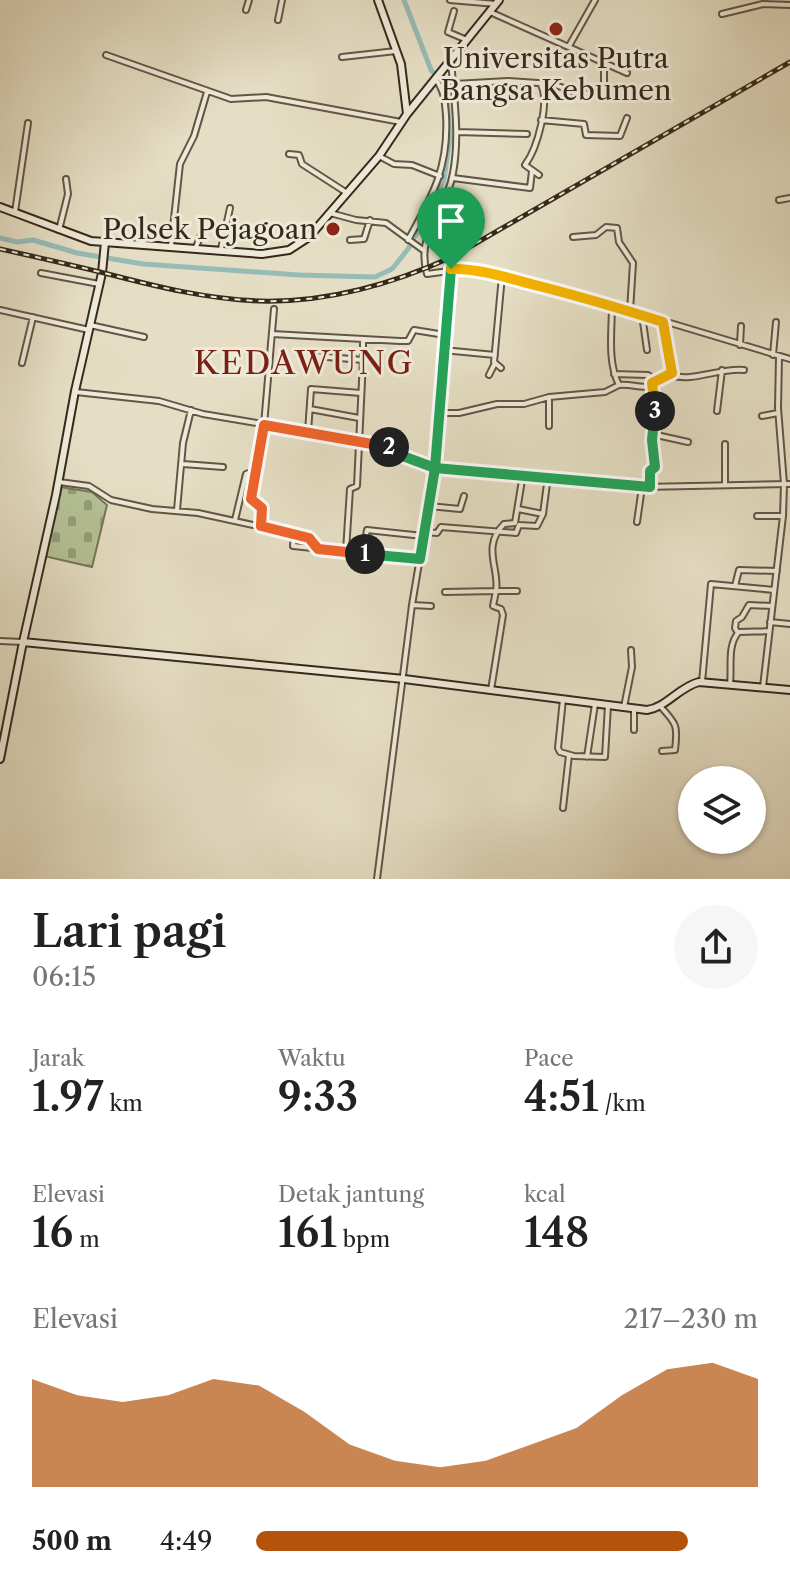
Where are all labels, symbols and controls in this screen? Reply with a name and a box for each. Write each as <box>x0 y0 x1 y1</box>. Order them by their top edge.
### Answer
marker: Universitas Putra Bangsa Kebumen <box>547 20 565 38</box>
place label: Universitas Putra Bangsa Kebumen <box>441 41 671 107</box>
pin <box>417 187 485 269</box>
icon: arrive <box>429 199 473 243</box>
place label: Polsek Pejagoan <box>103 212 317 246</box>
marker: Polsek Pejagoan <box>324 220 342 238</box>
district label: KEDAWUNG <box>194 343 414 382</box>
pin: 3 <box>635 391 675 431</box>
text: 3 <box>649 397 661 424</box>
pin: 2 <box>369 427 409 467</box>
text: 2 <box>383 433 396 460</box>
pin: 1 <box>345 534 385 574</box>
text: 1 <box>360 540 370 567</box>
map controls <box>678 766 766 854</box>
button: layers <box>678 766 766 854</box>
text: Lari pagi <box>32 904 226 958</box>
button: share <box>674 905 758 989</box>
text: 06:15 <box>32 961 96 993</box>
text: Jarak <box>32 1045 85 1072</box>
text: Waktu <box>278 1045 346 1072</box>
text: Pace <box>524 1045 574 1072</box>
text: 1.97 <box>32 1072 104 1121</box>
text: 9:33 <box>278 1072 358 1121</box>
text: 4:51 <box>524 1072 599 1121</box>
text: km <box>104 1090 143 1117</box>
text: /km <box>599 1090 646 1117</box>
text: Elevasi <box>32 1181 105 1208</box>
text: Detak jantung <box>278 1181 424 1208</box>
text: kcal <box>524 1181 566 1208</box>
text: 16 <box>32 1208 73 1257</box>
text: 161 <box>278 1208 337 1257</box>
text: 148 <box>524 1208 589 1257</box>
text: m <box>73 1226 100 1253</box>
text: bpm <box>337 1226 390 1253</box>
text: Elevasi <box>32 1303 118 1335</box>
text: 217–230 m <box>624 1303 758 1335</box>
text: 500 m <box>32 1525 112 1557</box>
text: 4:49 <box>160 1525 213 1557</box>

